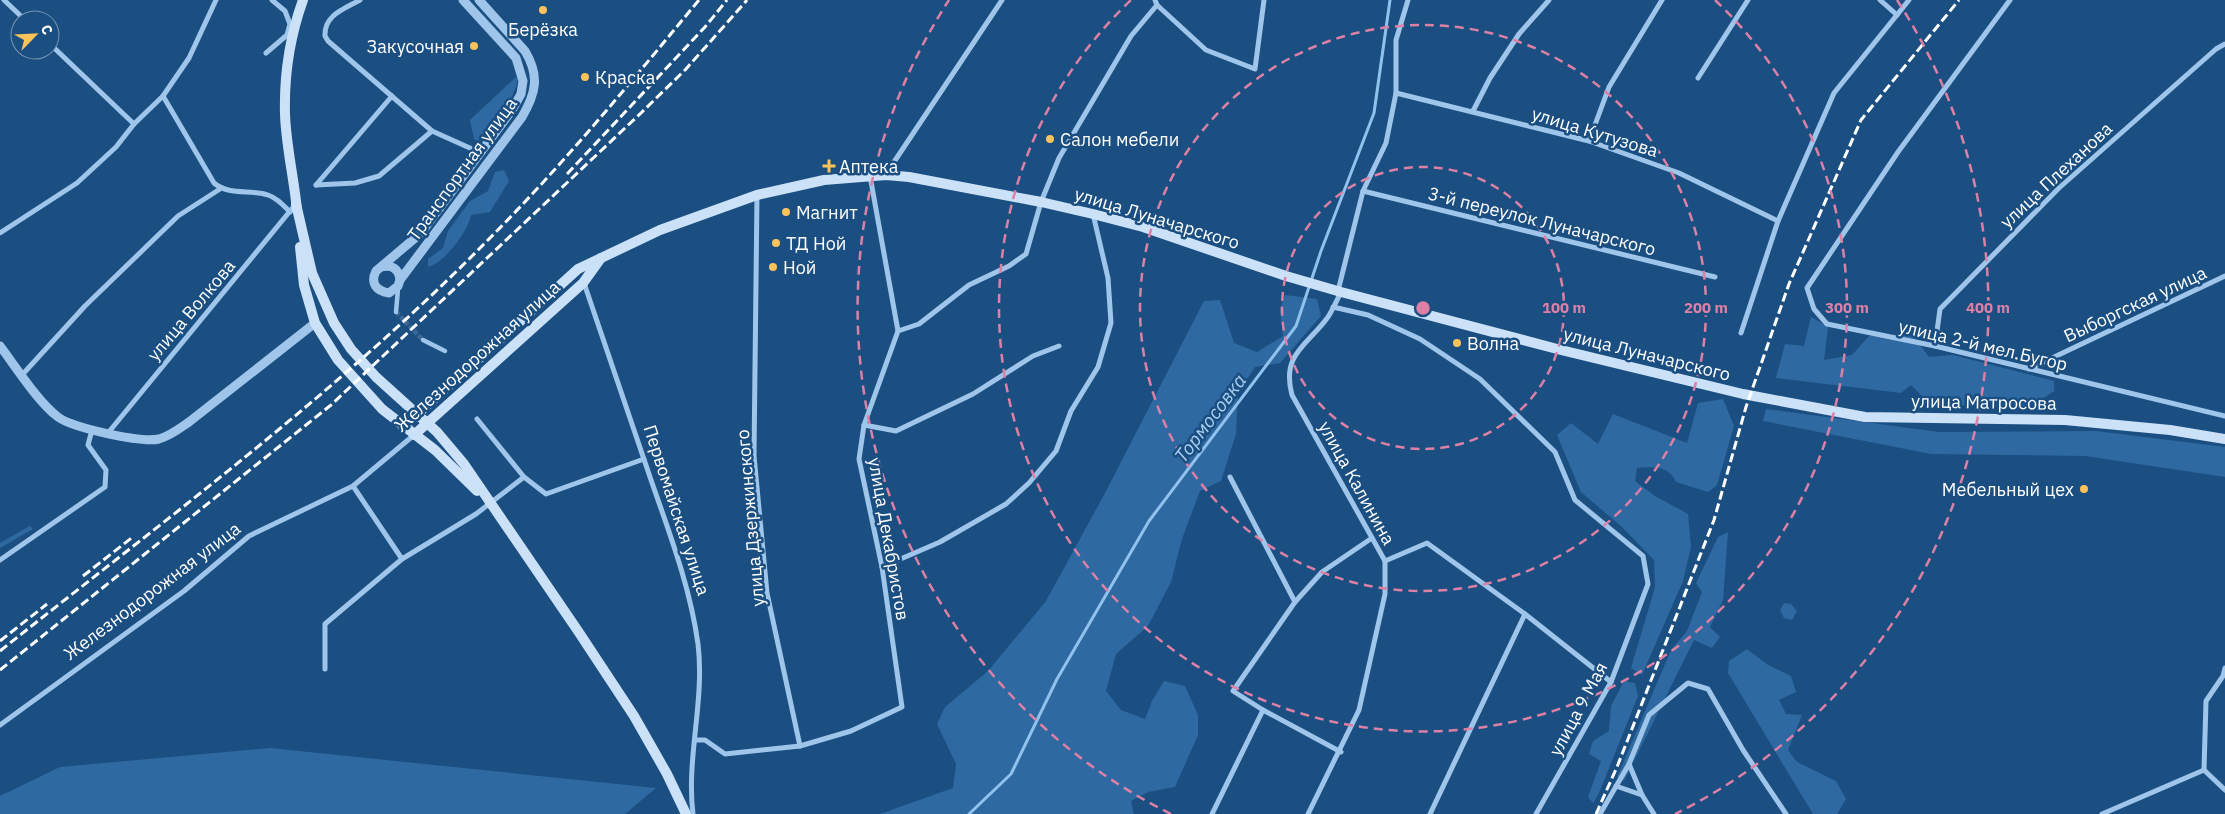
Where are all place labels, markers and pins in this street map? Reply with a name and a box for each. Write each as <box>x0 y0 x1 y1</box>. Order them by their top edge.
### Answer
marker: Берёзка <box>537 4 549 16</box>
place label: Берёзка <box>508 18 578 41</box>
place label: Закусочная <box>367 35 464 58</box>
marker: Закусочная <box>468 40 480 52</box>
place label: Краска <box>595 66 656 89</box>
marker: Краска <box>579 71 591 83</box>
place label: Салон мебели <box>1060 128 1179 151</box>
marker: Салон мебели <box>1044 133 1056 145</box>
place label: Аптека <box>839 155 899 178</box>
marker: Аптека <box>823 160 835 172</box>
place label: Магнит <box>796 201 858 224</box>
marker: Магнит <box>780 206 792 218</box>
place label: ТД Ной <box>786 232 846 255</box>
marker: ТД Ной <box>770 237 782 249</box>
place label: Ной <box>783 256 816 279</box>
marker: Ной <box>767 261 779 273</box>
centre of rings <box>1414 299 1432 317</box>
place label: Волна <box>1467 332 1520 355</box>
marker: Волна <box>1451 337 1463 349</box>
place label: Мебельный цех <box>1942 478 2074 501</box>
marker: Мебельный цех <box>2078 483 2090 495</box>

